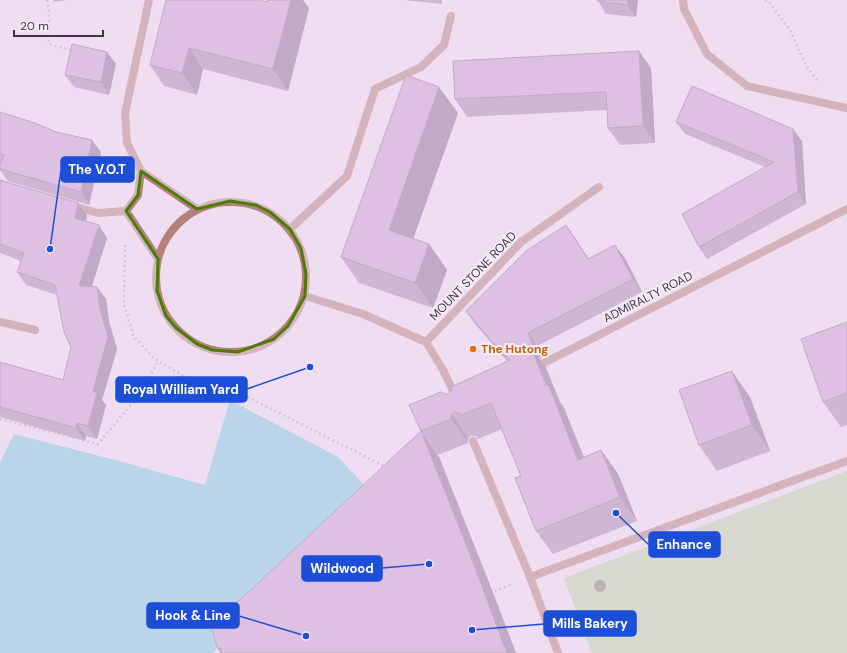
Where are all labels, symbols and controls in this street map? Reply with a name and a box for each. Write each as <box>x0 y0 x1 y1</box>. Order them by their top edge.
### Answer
scale bar <box>14 12 103 38</box>
text: 20 m <box>20 18 49 34</box>
callout: The V.O.T <box>61 157 134 182</box>
text: The V.O.T <box>68 161 126 178</box>
street label: MOUNT STONE ROAD <box>426 228 520 324</box>
street label: ADMIRALTY ROAD <box>601 268 695 326</box>
place label: The Hutong <box>481 341 549 357</box>
marker: The Hutong <box>468 344 478 354</box>
callout: Royal William Yard <box>116 377 247 402</box>
text: Royal William Yard <box>123 381 239 398</box>
callout: Enhance <box>649 532 720 557</box>
text: Enhance <box>657 536 712 553</box>
callout: Wildwood <box>302 556 382 581</box>
text: Wildwood <box>310 560 374 577</box>
callout: Hook & Line <box>147 603 239 628</box>
text: Hook & Line <box>155 607 231 624</box>
callout: Mills Bakery <box>544 611 636 636</box>
text: Mills Bakery <box>552 615 628 632</box>

